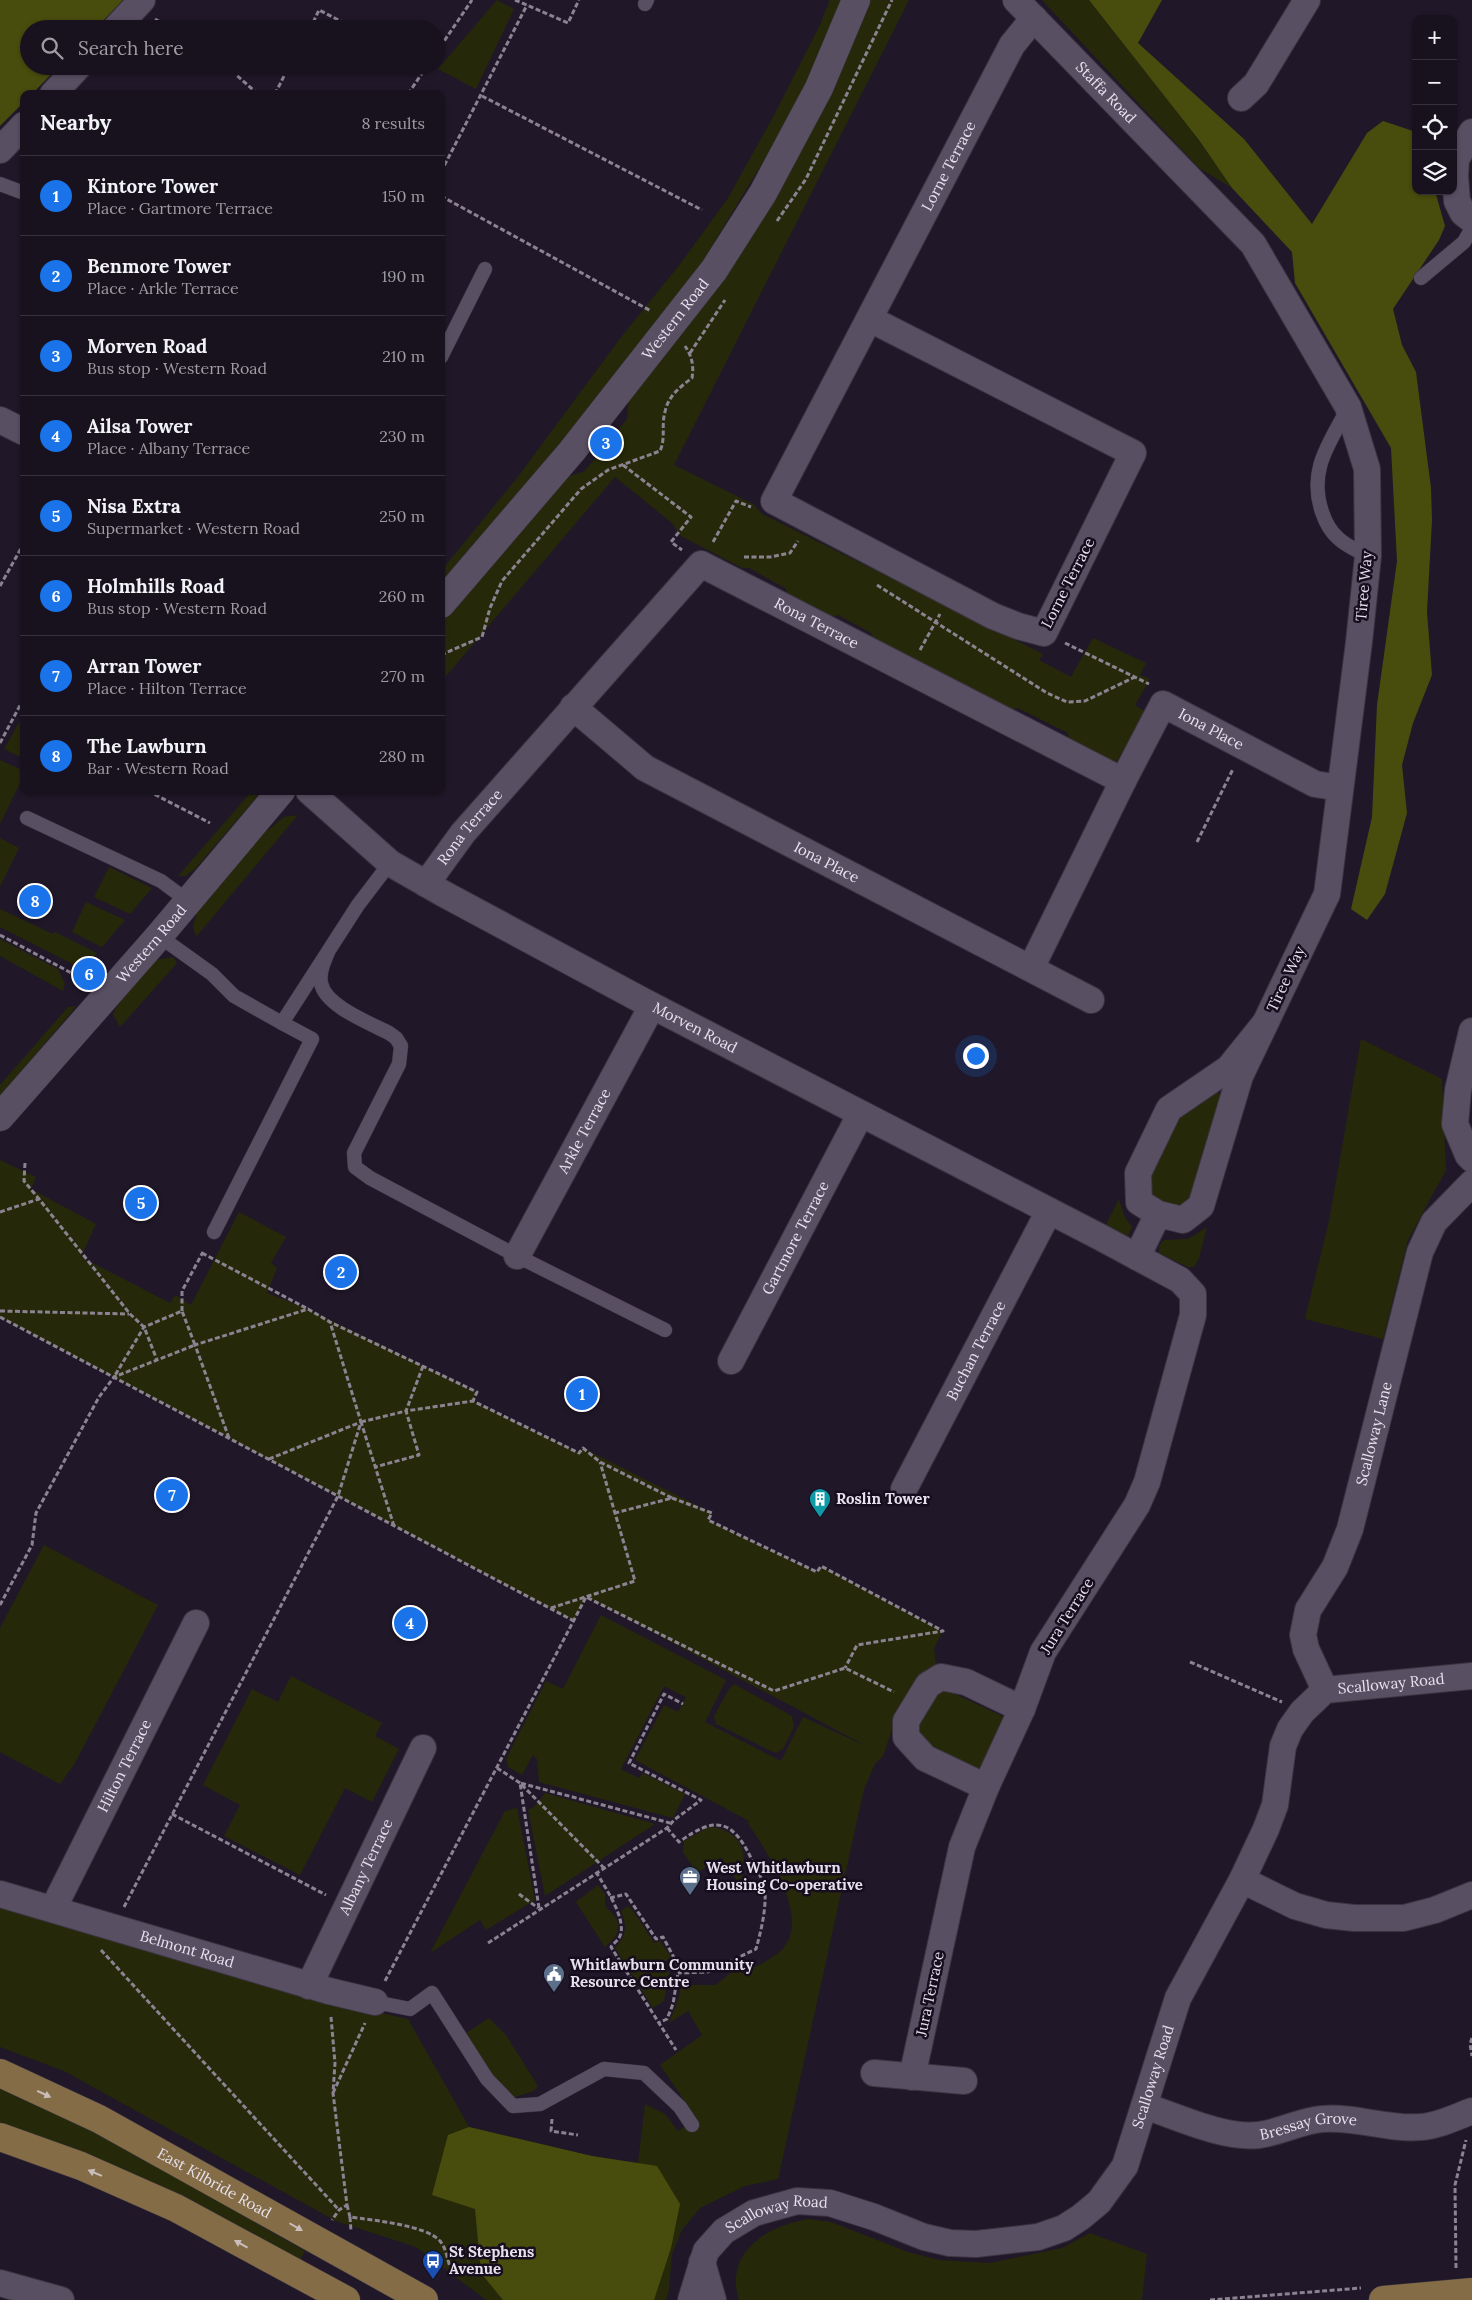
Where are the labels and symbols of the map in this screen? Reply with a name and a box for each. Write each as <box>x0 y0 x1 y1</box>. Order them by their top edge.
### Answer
street label: Staffa Road <box>1072 57 1141 127</box>
street label: Lorne Terrace <box>917 118 980 214</box>
street label: Western Road <box>637 274 713 363</box>
pin: 3 <box>590 424 622 462</box>
street label: Lorne Terrace <box>1037 534 1098 631</box>
street label: Tiree Way <box>1351 550 1376 622</box>
street label: Rona Terrace <box>771 593 862 653</box>
street label: Iona Place <box>1175 704 1247 754</box>
street label: Rona Terrace <box>433 785 506 868</box>
street label: Iona Place <box>791 837 863 887</box>
pin: 8 <box>19 882 51 920</box>
street label: Western Road <box>112 900 190 987</box>
street label: Tiree Way <box>1262 943 1309 1015</box>
pin: 6 <box>73 955 105 993</box>
street label: Morven Road <box>650 998 741 1057</box>
your location <box>963 1043 989 1069</box>
street label: Arkle Terrace <box>553 1085 615 1177</box>
street label: Gartmore Terrace <box>757 1177 833 1298</box>
pin: 5 <box>125 1184 157 1222</box>
pin: 2 <box>325 1253 357 1291</box>
street label: Buchan Terrace <box>942 1297 1009 1403</box>
pin: 1 <box>566 1375 598 1413</box>
street label: Scalloway Lane <box>1351 1380 1396 1487</box>
pin: 7 <box>156 1476 188 1514</box>
building icon: Roslin Tower <box>808 1487 832 1518</box>
place label: Roslin Tower <box>836 1489 930 1508</box>
street label: Jura Terrace <box>1035 1574 1097 1658</box>
pin: 4 <box>394 1604 426 1642</box>
street label: Scalloway Road <box>1337 1669 1445 1698</box>
street label: Hilton Terrace <box>93 1716 155 1815</box>
street label: Albany Terrace <box>334 1815 397 1919</box>
place label: West Whitlawburn Housing Co-operative <box>706 1858 863 1894</box>
office icon: West Whitlawburn Housing Co-operative <box>678 1865 702 1896</box>
street label: Belmont Road <box>138 1926 237 1972</box>
street label: Jura Terrace <box>911 1950 948 2039</box>
place label: Whitlawburn Community Resource Centre <box>570 1955 754 1991</box>
public building icon: Whitlawburn Community Resource Centre <box>542 1962 566 1993</box>
street label: Scalloway Road <box>1127 2023 1178 2131</box>
one-way arrow <box>37 2090 51 2098</box>
street label: Bressay Grove <box>1258 2109 1358 2144</box>
street label: East Kilbride Road <box>154 2143 275 2222</box>
one-way arrow <box>88 2168 102 2176</box>
street label: Scalloway Road <box>722 2191 828 2237</box>
one-way arrow <box>289 2223 302 2232</box>
one-way arrow <box>235 2239 248 2248</box>
place label: St Stephens Avenue <box>449 2242 534 2278</box>
bus stop icon: St Stephens Avenue <box>421 2249 445 2280</box>

